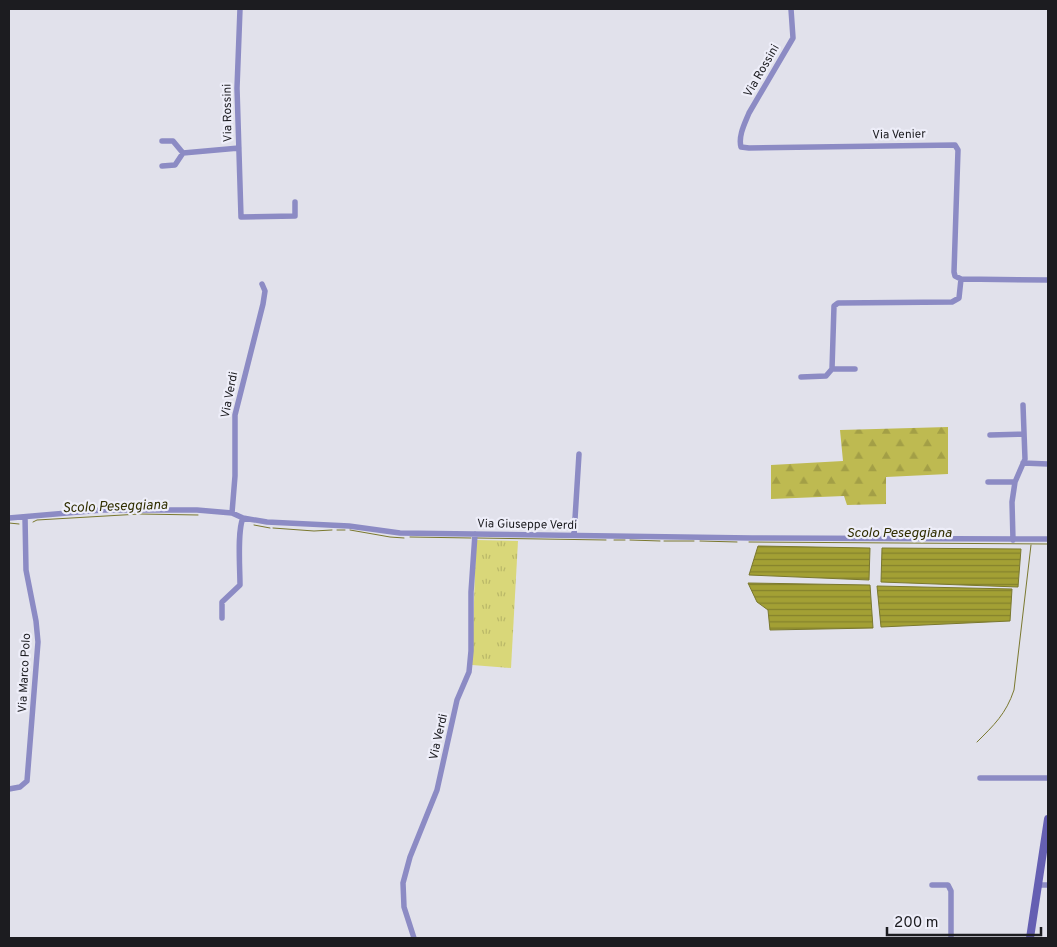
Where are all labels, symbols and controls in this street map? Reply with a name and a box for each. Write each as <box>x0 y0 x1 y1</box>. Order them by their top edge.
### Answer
street label: Via Rossini <box>740 42 784 100</box>
street label: Via Rossini <box>219 84 237 142</box>
street label: Via Venier <box>872 127 926 143</box>
street label: Via Verdi <box>218 370 242 420</box>
water label: Scolo Peseggiana <box>62 497 169 517</box>
street label: Via Giuseppe Verdi <box>477 516 577 534</box>
water label: Scolo Peseggiana <box>846 525 953 542</box>
street label: Via Marco Polo <box>15 632 35 713</box>
street label: Via Verdi <box>426 712 452 762</box>
scale bar <box>887 904 1041 936</box>
text: 200 m <box>894 914 939 933</box>

